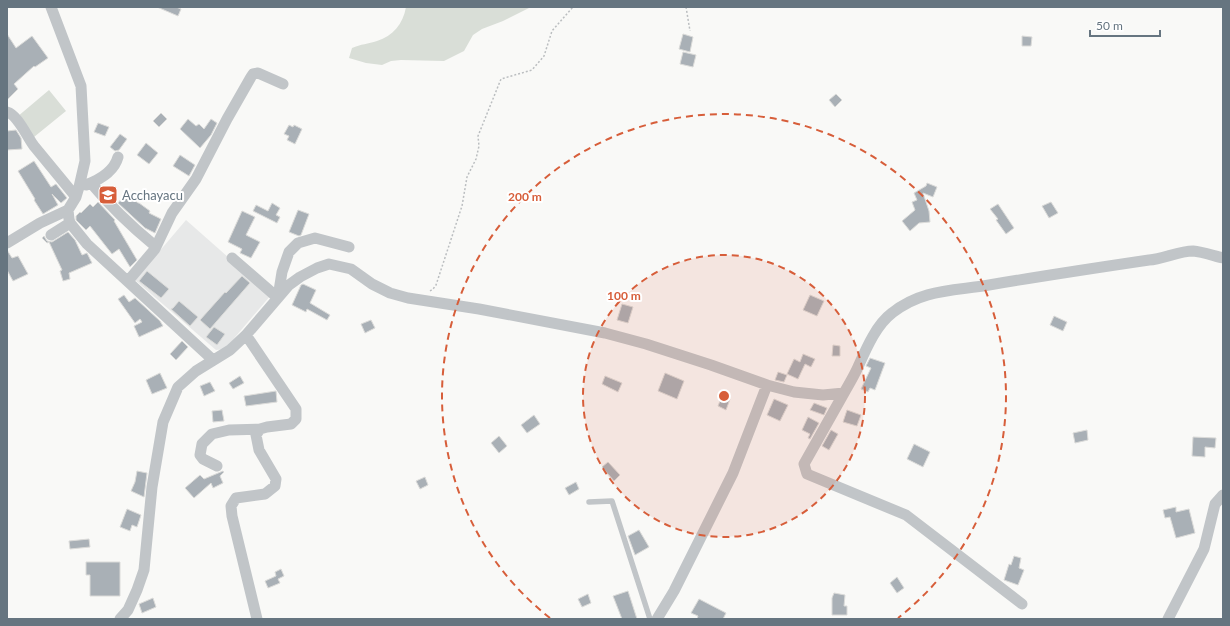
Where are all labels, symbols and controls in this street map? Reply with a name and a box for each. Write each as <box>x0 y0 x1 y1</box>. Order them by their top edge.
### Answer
scale bar <box>1090 12 1160 38</box>
text: 50 m <box>1096 18 1123 33</box>
school or university icon: Acchayacu <box>97 184 119 206</box>
place label: Acchayacu <box>122 187 183 203</box>
text: 200 m <box>508 189 542 204</box>
text: 100 m <box>607 288 641 303</box>
centre of rings <box>717 389 731 403</box>

